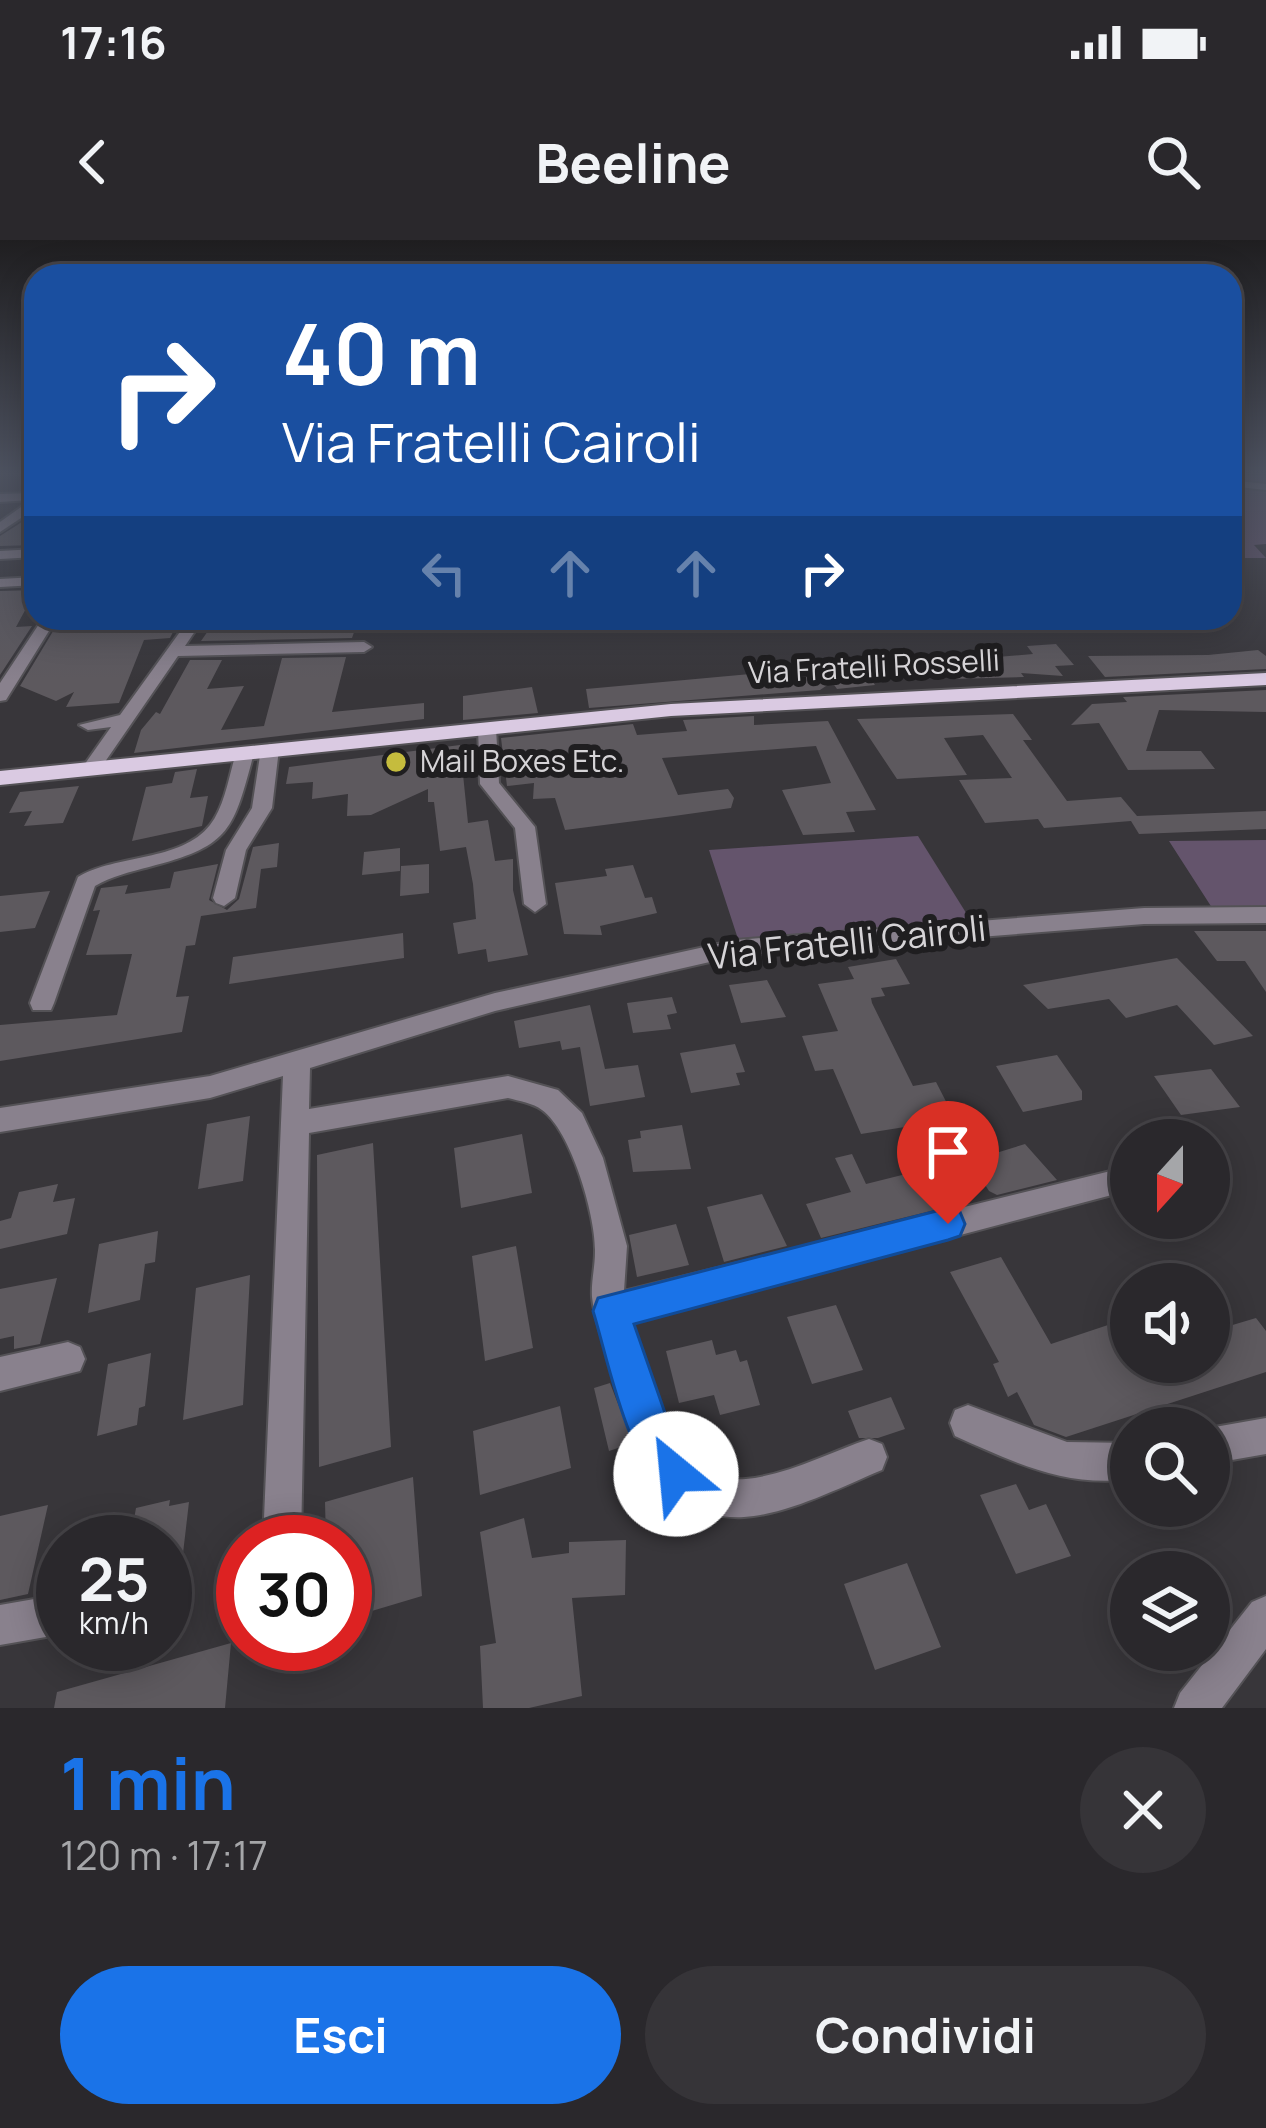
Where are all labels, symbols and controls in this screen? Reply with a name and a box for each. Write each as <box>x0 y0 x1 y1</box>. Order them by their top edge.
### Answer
text: 17:16 <box>60 11 167 73</box>
text: Beeline <box>535 125 731 199</box>
icon: back <box>60 129 126 195</box>
icon: search <box>1140 129 1206 195</box>
text: 40 m <box>282 295 481 410</box>
icon: right <box>84 312 240 468</box>
text: Via Fratelli Cairoli <box>282 404 701 478</box>
icon: left <box>411 540 477 606</box>
icon: ahead <box>537 540 603 606</box>
icon: ahead <box>663 540 729 606</box>
icon: right <box>789 540 855 606</box>
street label: Via Fratelli Rosselli <box>747 638 1001 693</box>
place label: Mail Boxes Etc. <box>420 740 624 781</box>
marker: Mail Boxes Etc. <box>383 749 409 775</box>
street label: Via Fratelli Cairoli <box>706 903 988 980</box>
pin <box>897 1101 999 1224</box>
icon: arrive <box>915 1119 981 1185</box>
north arrow <box>1110 1119 1230 1239</box>
map controls <box>1110 1119 1230 1671</box>
button: sound <box>1110 1263 1230 1383</box>
button: search <box>1110 1407 1230 1527</box>
position arrow <box>613 1411 739 1537</box>
speed limit sign: 30 <box>216 1515 372 1671</box>
text: 25 <box>79 1537 149 1619</box>
button: layers <box>1110 1551 1230 1671</box>
text: km/h <box>79 1602 149 1643</box>
text: 1 min <box>60 1733 236 1832</box>
button: close <box>1080 1747 1206 1873</box>
text: 120 m · 17:17 <box>60 1828 268 1882</box>
button: Esci <box>60 1966 621 2104</box>
button: Condividi <box>645 1966 1206 2104</box>

